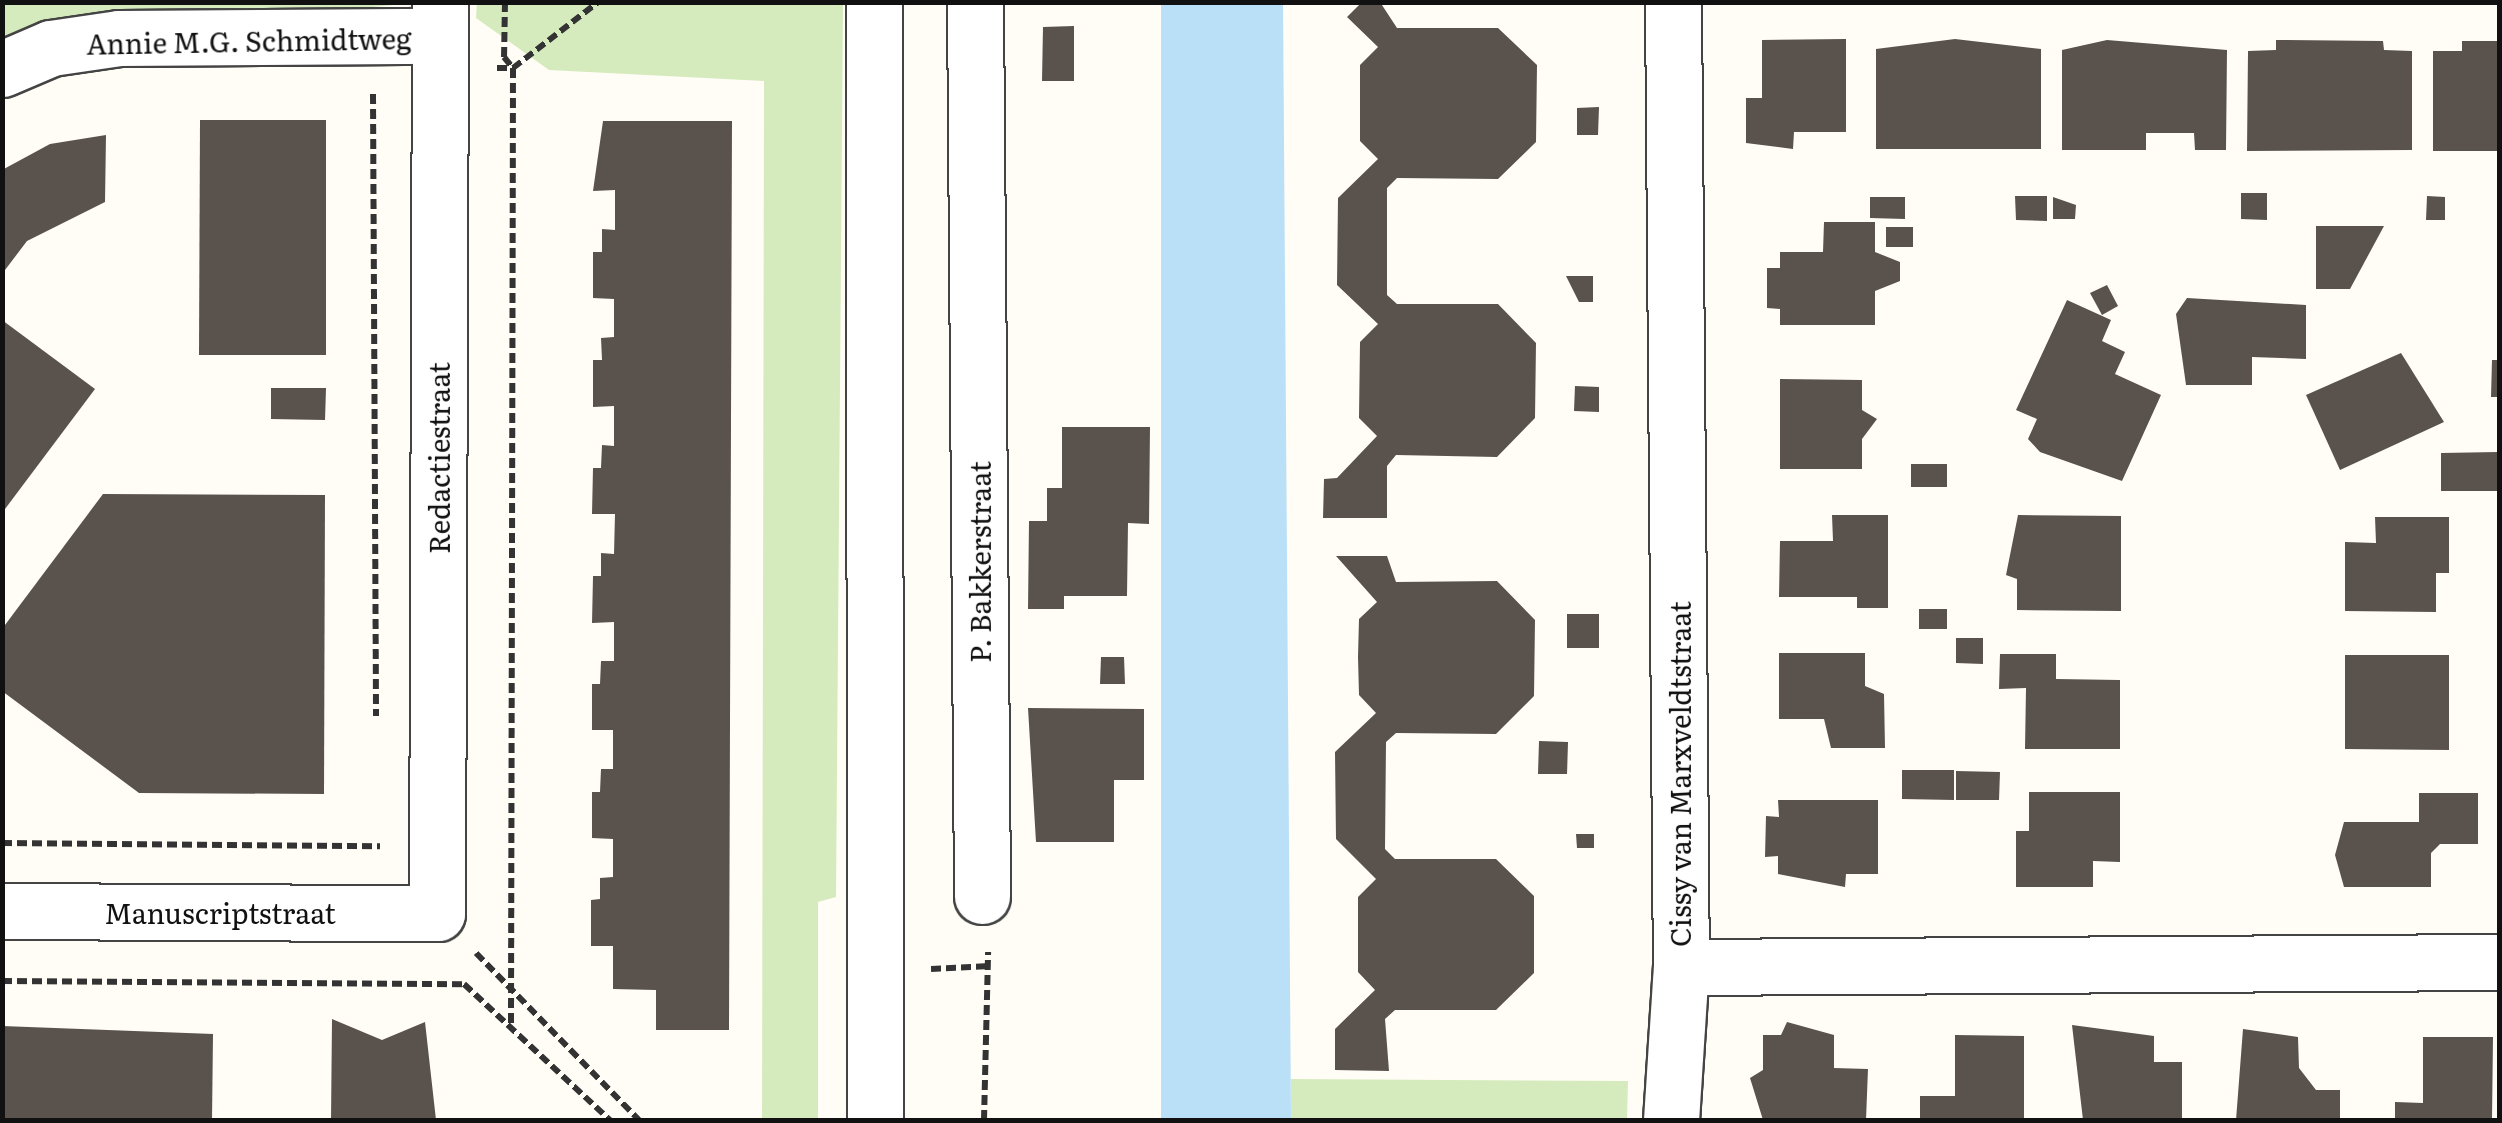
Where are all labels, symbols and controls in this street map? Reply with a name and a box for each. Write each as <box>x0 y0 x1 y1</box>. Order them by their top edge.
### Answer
street label: Annie M.G. Schmidtweg <box>86 20 412 60</box>
street label: Redactiestraat <box>421 362 455 554</box>
street label: P. Bakkerstraat <box>962 461 996 663</box>
street label: Cissy van Marxveldtstraat <box>1662 601 1696 947</box>
street label: Manuscriptstraat <box>104 895 336 929</box>

